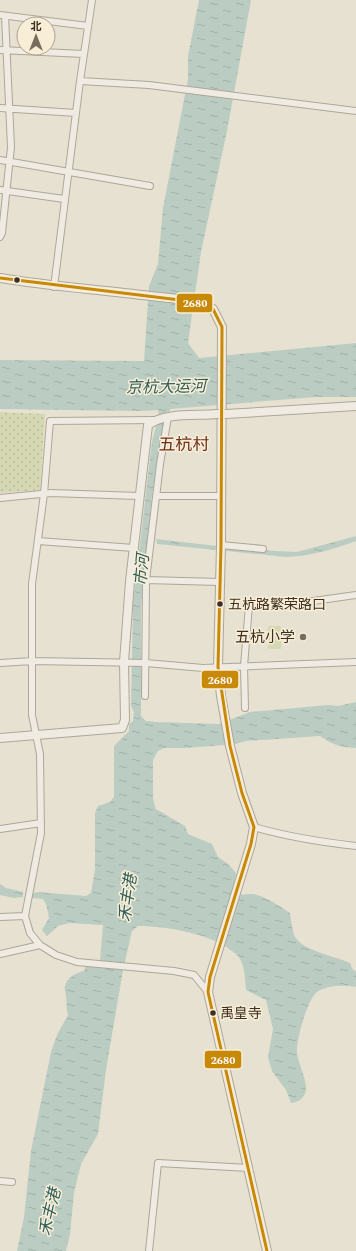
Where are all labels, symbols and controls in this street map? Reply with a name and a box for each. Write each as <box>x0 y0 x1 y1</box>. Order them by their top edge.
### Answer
north arrow <box>16 16 56 56</box>
text: 北 <box>31 18 42 35</box>
unlabelled marker <box>12 275 22 285</box>
line badge: 2680 <box>176 293 213 313</box>
text: 2680 <box>183 295 207 312</box>
water label: 京杭大运河 <box>126 374 209 400</box>
district label: 五杭村 <box>159 432 210 458</box>
water label: 市河 <box>129 550 156 587</box>
place label: 五杭路繁荣路口 <box>228 594 326 615</box>
marker: 五杭路繁荣路口 <box>215 599 225 609</box>
place label: 五杭小学 <box>235 626 295 649</box>
marker: 五杭小学 <box>298 632 308 642</box>
line badge: 2680 <box>201 670 239 689</box>
text: 2680 <box>208 672 232 689</box>
water label: 禾丰港 <box>113 871 144 923</box>
place label: 禹皇寺 <box>220 1003 262 1024</box>
marker: 禹皇寺 <box>208 1008 218 1018</box>
line badge: 2680 <box>204 1050 242 1069</box>
text: 2680 <box>211 1052 235 1069</box>
water label: 禾丰港 <box>33 1184 68 1238</box>

